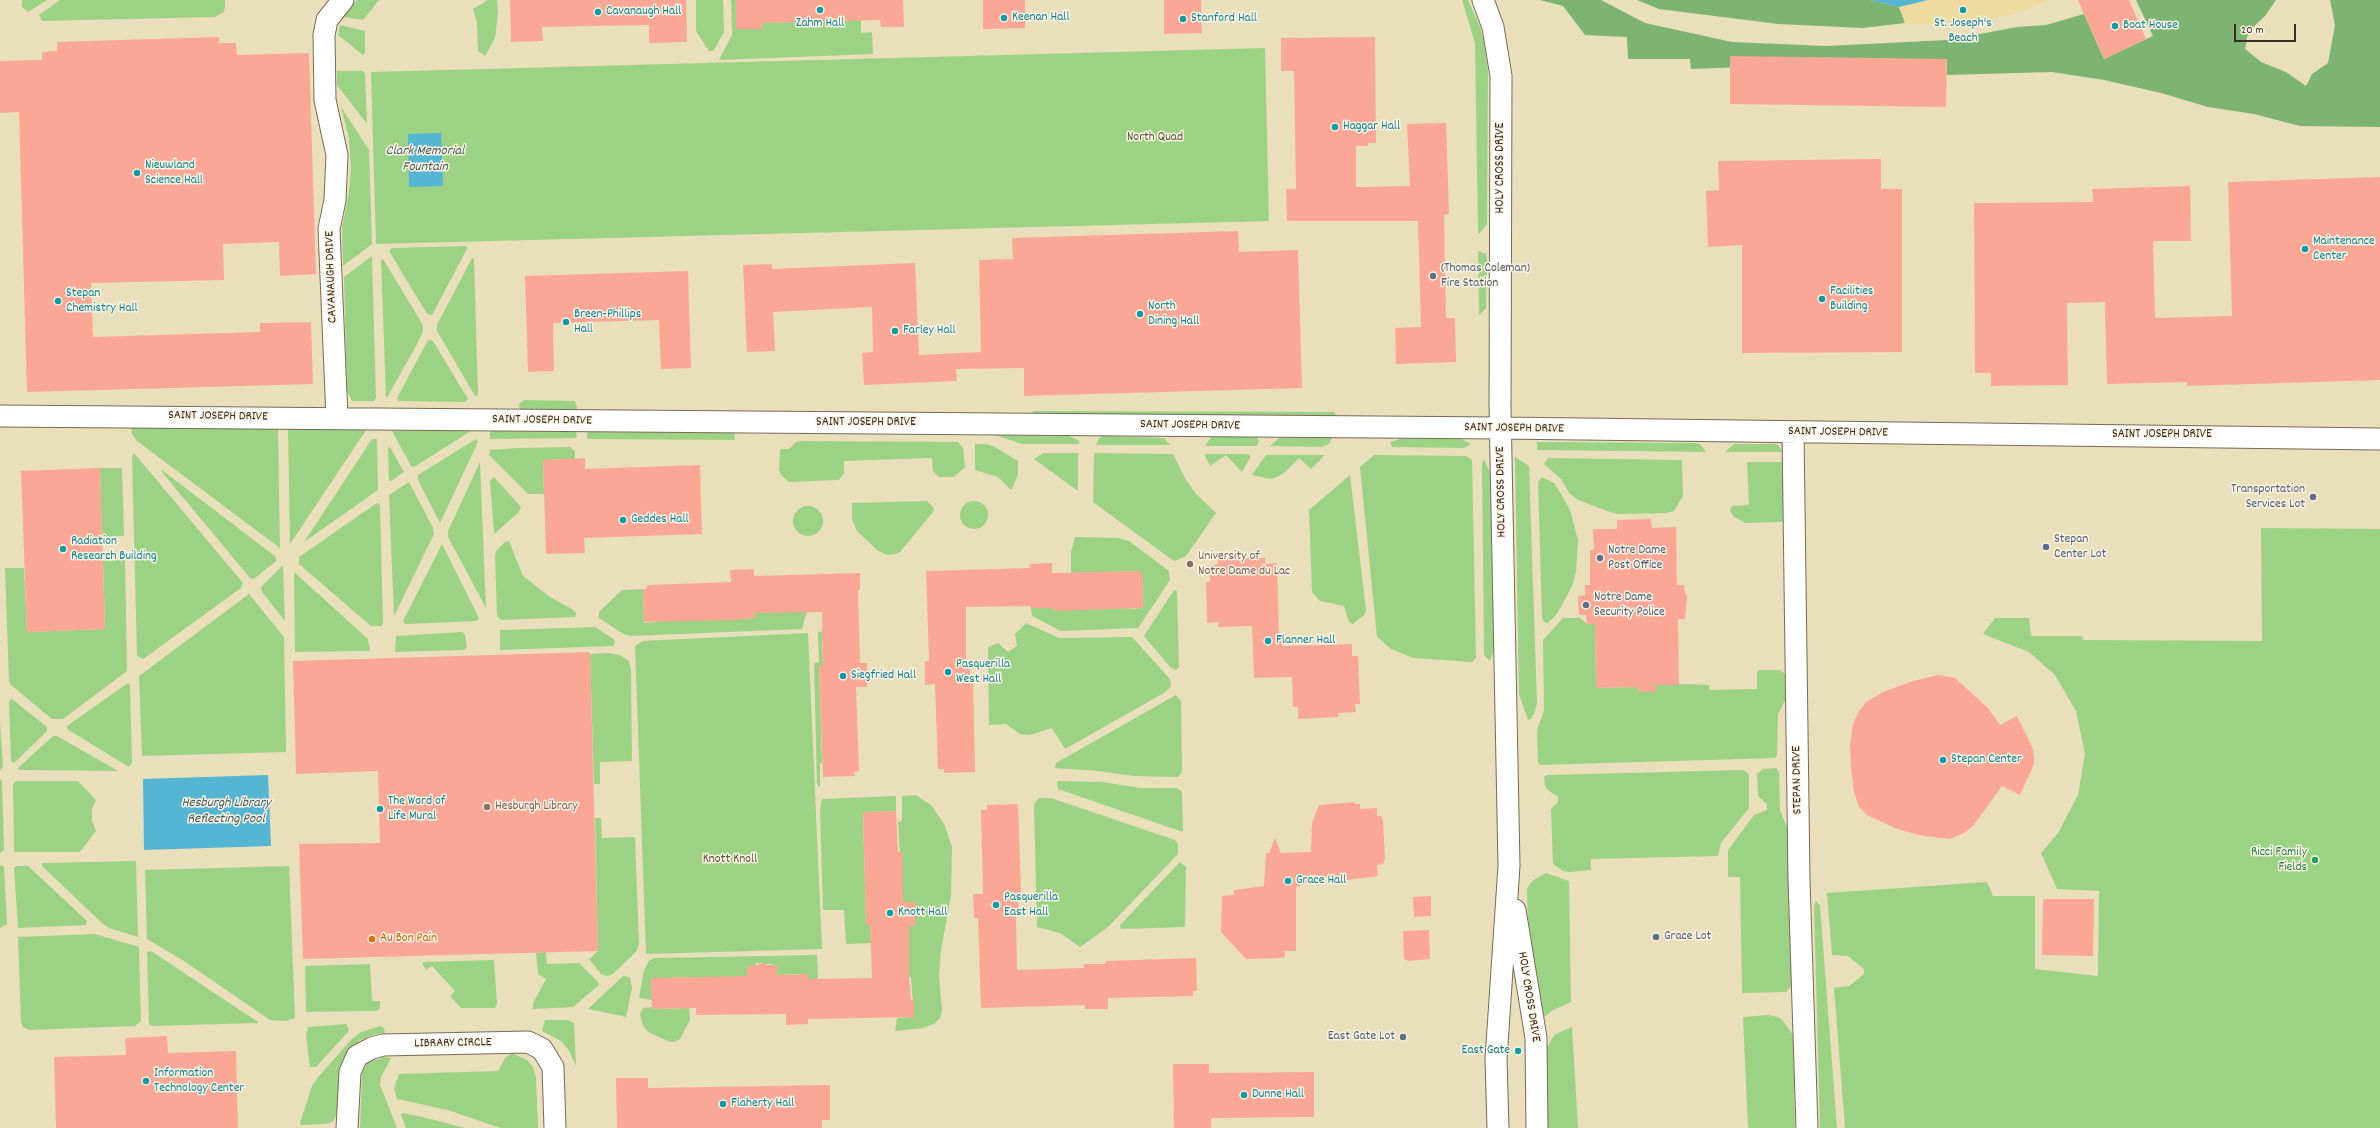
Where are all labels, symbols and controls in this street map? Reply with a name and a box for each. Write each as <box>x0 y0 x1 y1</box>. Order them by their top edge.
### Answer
place label: Cavanaugh Hall <box>606 4 681 20</box>
marker: Zahm Hall <box>815 5 825 15</box>
marker: St. Joseph's Beach <box>1958 5 1968 15</box>
marker: Cavanaugh Hall <box>593 7 603 17</box>
place label: Keenan Hall <box>1012 10 1069 26</box>
place label: Stanford Hall <box>1191 11 1257 27</box>
marker: Keenan Hall <box>999 13 1009 23</box>
marker: Stanford Hall <box>1178 14 1188 24</box>
place label: Zahm Hall <box>796 16 844 32</box>
place label: St. Joseph's Beach <box>1934 16 1992 47</box>
scale bar <box>2236 16 2298 42</box>
place label: Boat House <box>2123 18 2178 34</box>
marker: Boat House <box>2110 21 2120 31</box>
text: 20 m <box>2241 22 2264 39</box>
place label: Haggar Hall <box>1343 119 1400 135</box>
marker: Haggar Hall <box>1330 122 1340 132</box>
street label: HOLY CROSS DRIVE <box>1493 122 1509 214</box>
park label: North Quad <box>1127 130 1183 146</box>
water label: Clark Memorial Fountain <box>386 144 464 176</box>
place label: Nieuwland Science Hall <box>145 158 203 189</box>
marker: Nieuwland Science Hall <box>132 168 142 178</box>
street label: CAVANAUGH DRIVE <box>323 231 341 323</box>
place label: Maintenance Center <box>2313 234 2375 265</box>
marker: Maintenance Center <box>2300 244 2310 254</box>
place label: (Thomas Coleman) Fire Station <box>1441 261 1530 292</box>
marker: (Thomas Coleman) Fire Station <box>1428 271 1438 281</box>
place label: Facilities Building <box>1830 284 1873 315</box>
place label: Stepan Chemistry Hall <box>66 286 138 317</box>
marker: Facilities Building <box>1817 294 1827 304</box>
marker: Stepan Chemistry Hall <box>53 296 63 306</box>
place label: North Dining Hall <box>1148 299 1199 330</box>
place label: Breen-Phillips Hall <box>574 307 641 338</box>
marker: North Dining Hall <box>1135 309 1145 319</box>
marker: Breen-Phillips Hall <box>561 317 571 327</box>
place label: Farley Hall <box>903 323 956 339</box>
marker: Farley Hall <box>890 326 900 336</box>
street label: SAINT JOSEPH DRIVE <box>168 408 268 426</box>
street label: SAINT JOSEPH DRIVE <box>492 412 592 430</box>
street label: SAINT JOSEPH DRIVE <box>816 415 916 431</box>
street label: SAINT JOSEPH DRIVE <box>1140 417 1240 435</box>
street label: SAINT JOSEPH DRIVE <box>1464 420 1564 438</box>
street label: SAINT JOSEPH DRIVE <box>1788 424 1888 442</box>
street label: SAINT JOSEPH DRIVE <box>2112 427 2212 443</box>
street label: HOLY CROSS DRIVE <box>1493 446 1511 538</box>
place label: Transportation Services Lot <box>2231 482 2305 513</box>
marker: Transportation Services Lot <box>2308 492 2318 502</box>
place label: Geddes Hall <box>631 512 689 528</box>
marker: Geddes Hall <box>618 515 628 525</box>
place label: Stepan Center Lot <box>2054 532 2106 563</box>
place label: Radiation Research Building <box>71 534 157 565</box>
marker: Stepan Center Lot <box>2041 542 2051 552</box>
place label: Notre Dame Post Office <box>1608 543 1666 574</box>
marker: Radiation Research Building <box>58 544 68 554</box>
place label: University of Notre Dame du Lac <box>1198 549 1290 580</box>
marker: Notre Dame Post Office <box>1595 553 1605 563</box>
marker: University of Notre Dame du Lac <box>1185 559 1195 569</box>
place label: Notre Dame Security Police <box>1594 590 1665 621</box>
marker: Notre Dame Security Police <box>1581 600 1591 610</box>
place label: Flanner Hall <box>1276 633 1335 649</box>
marker: Flanner Hall <box>1263 636 1273 646</box>
place label: Pasquerilla West Hall <box>956 657 1010 688</box>
marker: Pasquerilla West Hall <box>943 667 953 677</box>
place label: Siegfried Hall <box>851 668 916 684</box>
marker: Siegfried Hall <box>838 671 848 681</box>
street label: STEPAN DRIVE <box>1790 746 1806 814</box>
place label: Stepan Center <box>1951 752 2022 768</box>
marker: Stepan Center <box>1938 755 1948 765</box>
place label: The Word of Life Mural <box>388 794 445 825</box>
water label: Hesburgh Library Reflecting Pool <box>181 796 271 828</box>
place label: Hesburgh Library <box>495 799 578 815</box>
marker: Hesburgh Library <box>482 802 492 812</box>
marker: The Word of Life Mural <box>375 804 385 814</box>
place label: Ricci Family Fields <box>2251 845 2307 876</box>
park label: Knott Knoll <box>703 852 757 868</box>
marker: Ricci Family Fields <box>2310 855 2320 865</box>
place label: Grace Hall <box>1296 873 1346 889</box>
marker: Grace Hall <box>1283 876 1293 886</box>
place label: Pasquerilla East Hall <box>1004 890 1058 921</box>
marker: Pasquerilla East Hall <box>991 900 1001 910</box>
place label: Knott Hall <box>898 905 947 921</box>
marker: Knott Hall <box>885 908 895 918</box>
place label: Grace Lot <box>1664 929 1711 945</box>
place label: Au Bon Pain <box>380 931 437 947</box>
marker: Grace Lot <box>1651 932 1661 942</box>
marker: Au Bon Pain <box>367 934 377 944</box>
street label: HOLY CROSS DRIVE <box>1513 951 1543 1043</box>
place label: East Gate Lot <box>1328 1029 1395 1045</box>
marker: East Gate Lot <box>1398 1032 1408 1042</box>
street label: LIBRARY CIRCLE <box>414 1036 492 1052</box>
place label: East Gate <box>1462 1043 1510 1059</box>
marker: East Gate <box>1513 1046 1523 1056</box>
place label: Information Technology Center <box>154 1066 244 1097</box>
marker: Information Technology Center <box>141 1076 151 1086</box>
place label: Dunne Hall <box>1252 1087 1304 1103</box>
marker: Dunne Hall <box>1239 1090 1249 1100</box>
place label: Flaherty Hall <box>731 1096 794 1112</box>
marker: Flaherty Hall <box>718 1099 728 1109</box>

